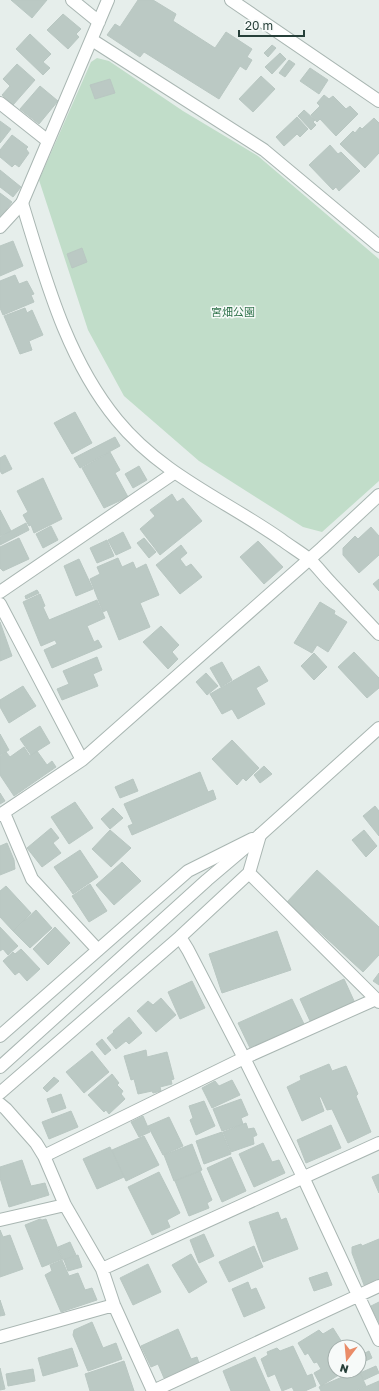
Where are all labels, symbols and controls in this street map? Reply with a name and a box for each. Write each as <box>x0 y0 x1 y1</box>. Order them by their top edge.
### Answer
scale bar <box>239 12 304 38</box>
text: 20 m <box>245 18 273 33</box>
park label: 宮畑公園 <box>211 305 255 318</box>
north arrow <box>327 1339 367 1379</box>
text: N <box>338 1362 350 1376</box>

